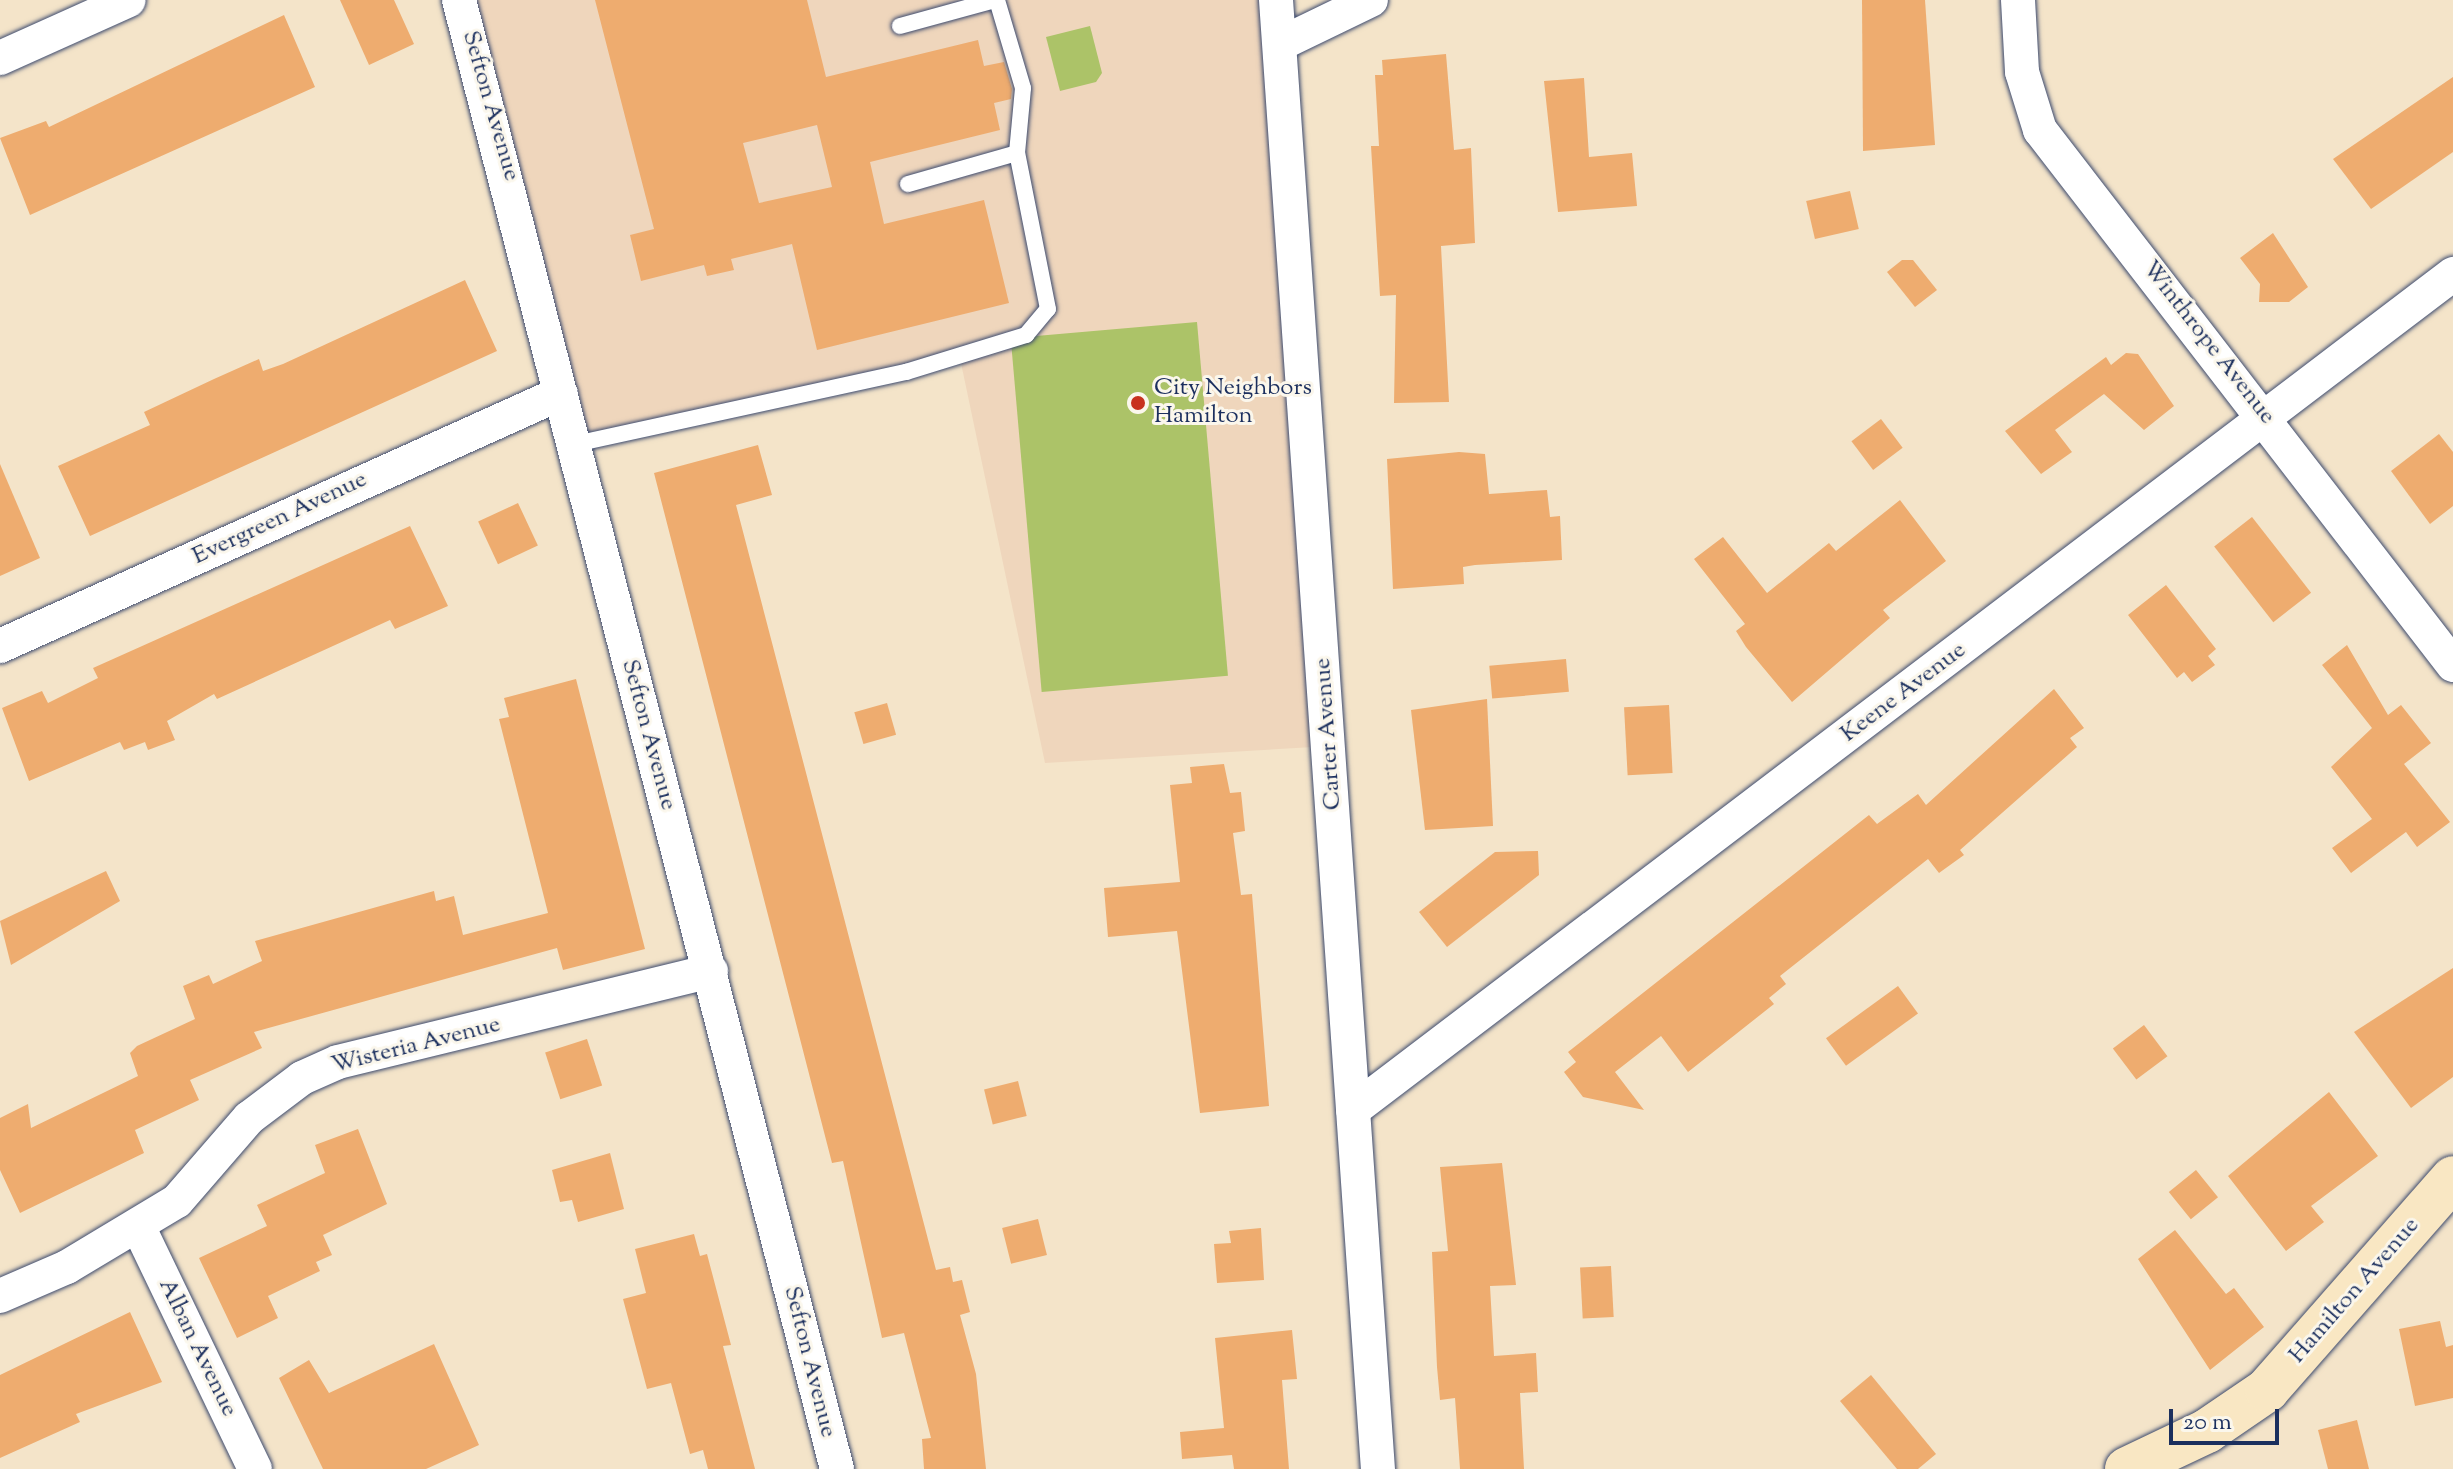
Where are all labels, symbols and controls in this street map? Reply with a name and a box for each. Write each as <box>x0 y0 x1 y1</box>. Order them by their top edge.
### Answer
street label: Sefton Avenue <box>455 28 525 184</box>
street label: Winthrope Avenue <box>2135 255 2281 431</box>
place label: City Neighbors Hamilton <box>1154 375 1312 431</box>
marker: City Neighbors Hamilton <box>1129 394 1147 412</box>
street label: Evergreen Avenue <box>188 466 372 572</box>
street label: Keene Avenue <box>1836 637 1972 749</box>
street label: Sefton Avenue <box>614 657 682 813</box>
street label: Carter Avenue <box>1309 657 1349 811</box>
street label: Wisteria Avenue <box>329 1011 503 1081</box>
street label: Hamilton Avenue <box>2284 1212 2426 1370</box>
street label: Alban Avenue <box>151 1274 243 1422</box>
street label: Sefton Avenue <box>776 1284 842 1440</box>
scale bar <box>2173 1393 2283 1443</box>
text: 20 m <box>2183 1406 2232 1440</box>

